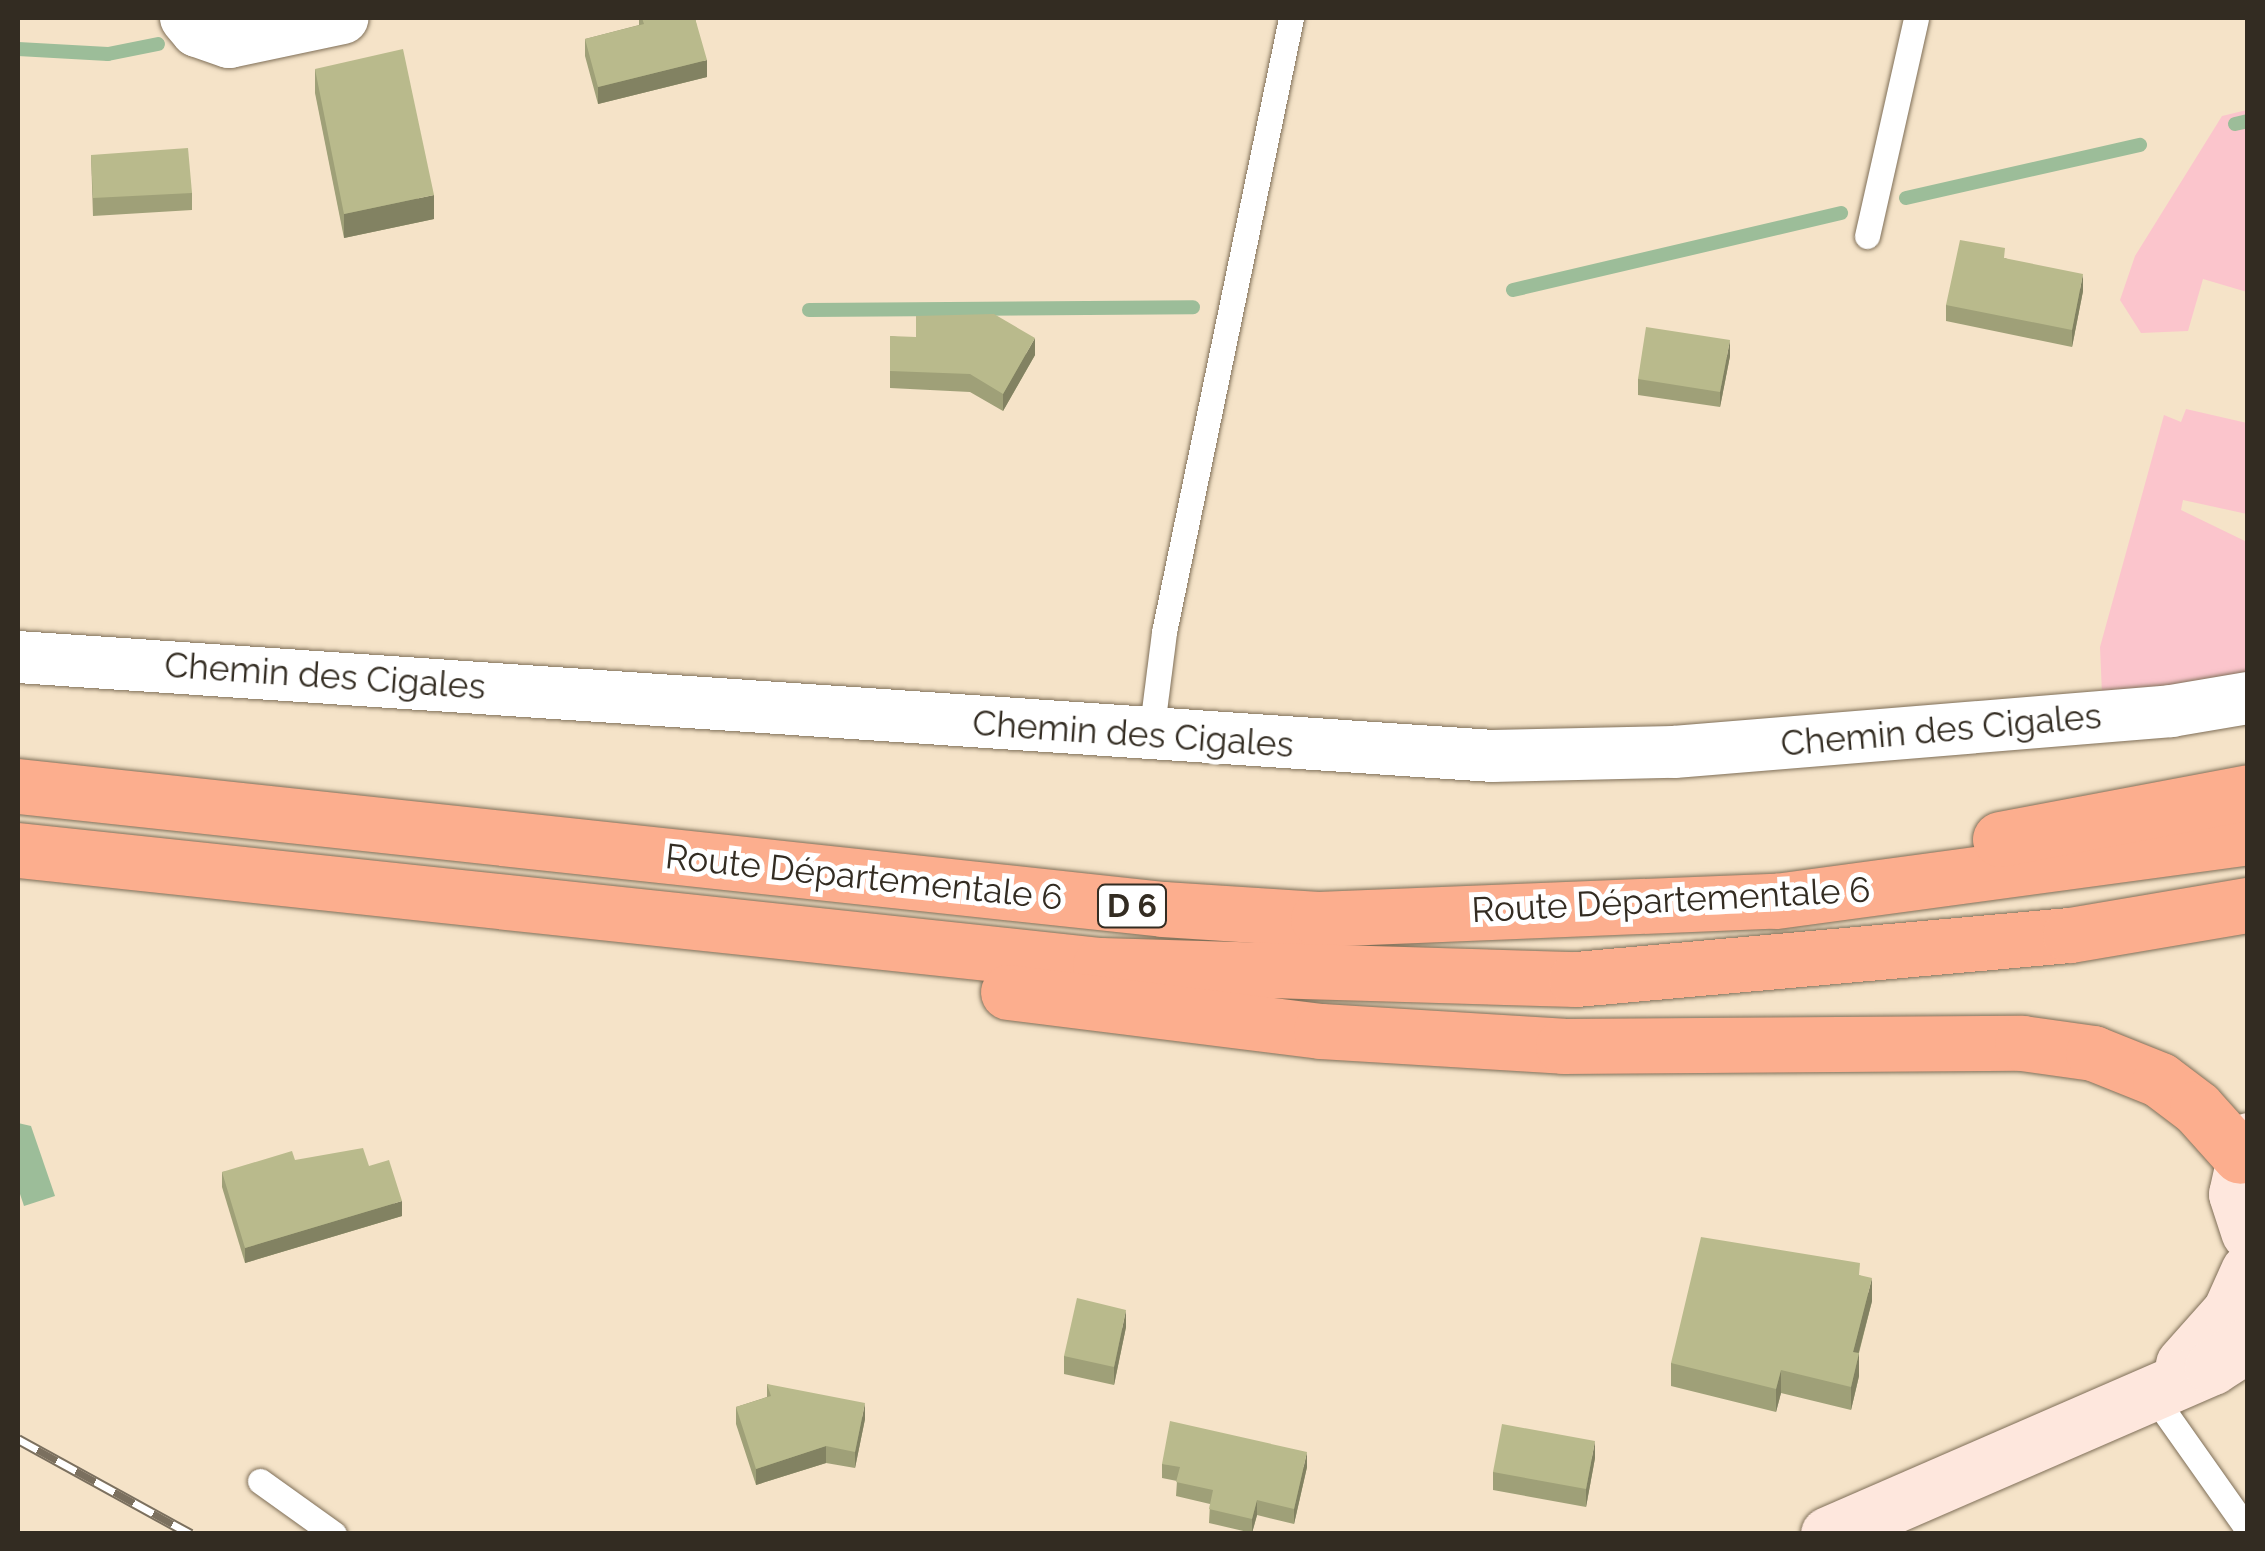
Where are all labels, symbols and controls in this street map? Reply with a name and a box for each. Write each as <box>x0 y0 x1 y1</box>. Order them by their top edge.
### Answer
street label: Chemin des Cigales <box>163 644 487 708</box>
street label: Chemin des Cigales <box>1779 695 2103 765</box>
street label: Chemin des Cigales <box>971 702 1295 766</box>
street label: Route Départementale 6 <box>663 835 1065 919</box>
street label: Route Départementale 6 <box>1471 869 1871 931</box>
road number: D 6 <box>1094 879 1170 933</box>

